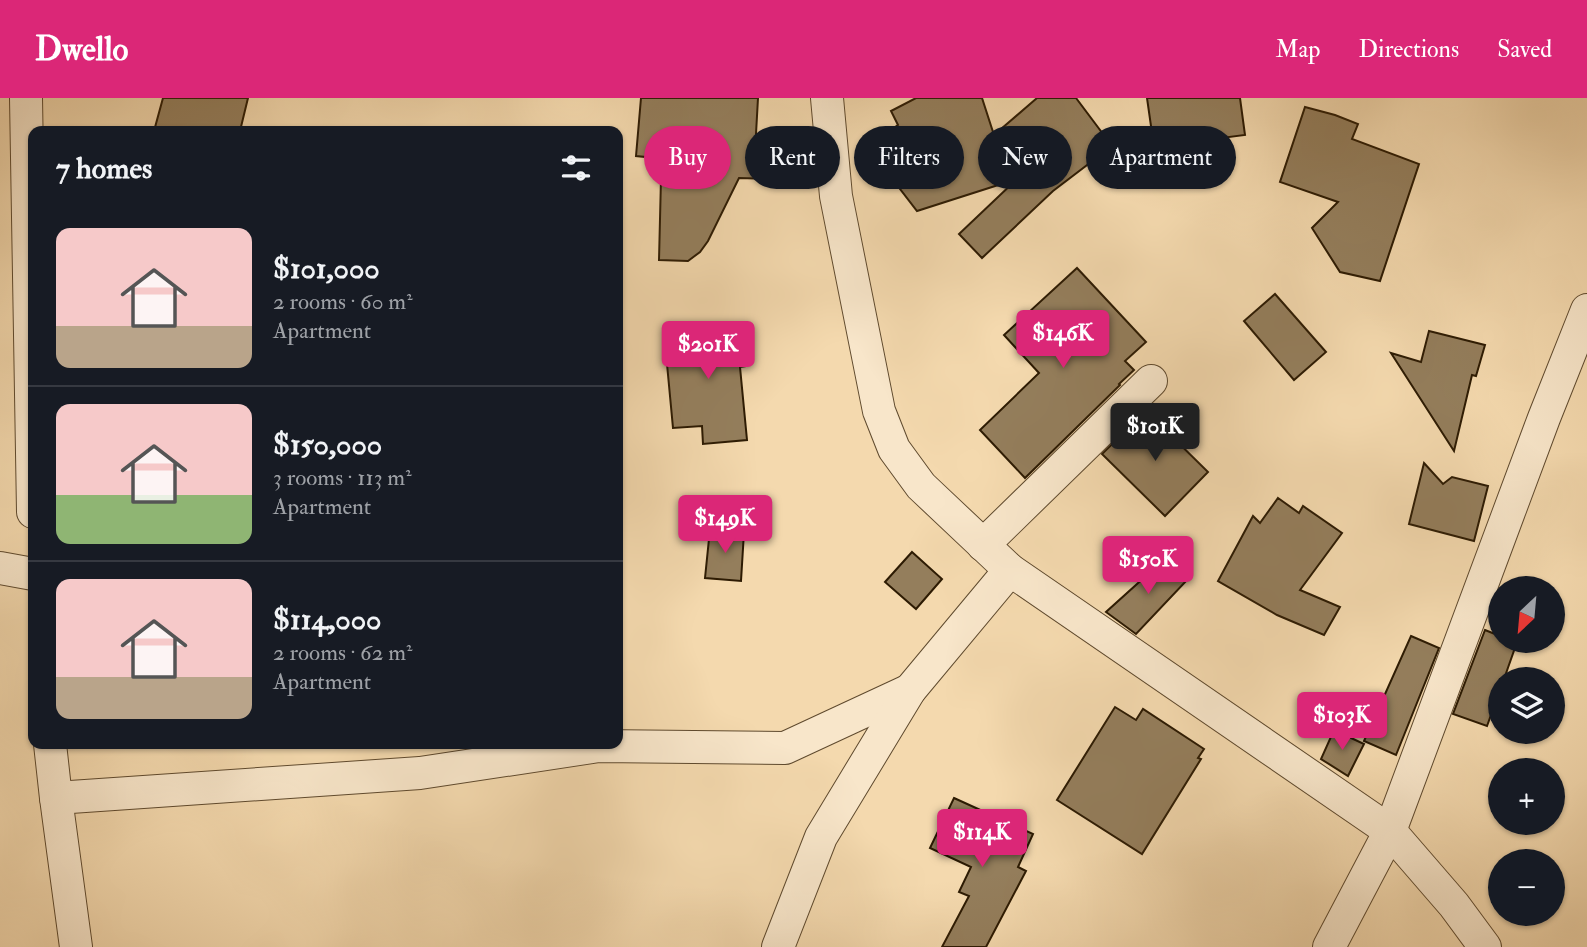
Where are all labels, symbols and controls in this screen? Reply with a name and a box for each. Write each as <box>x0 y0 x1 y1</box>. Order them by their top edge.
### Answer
text: Dwello <box>35 29 128 70</box>
text: Map <box>1275 34 1320 65</box>
text: Directions <box>1358 34 1459 65</box>
text: Saved <box>1497 34 1552 65</box>
chip: Buy <box>644 126 731 189</box>
chip: Rent <box>745 126 840 189</box>
chip: Filters <box>854 126 964 189</box>
chip: New <box>978 126 1072 189</box>
chip: Apartment <box>1086 126 1236 189</box>
icon: filters <box>557 149 595 187</box>
text: 7 homes <box>56 150 152 187</box>
text: $101,000 <box>273 250 380 287</box>
icon: home <box>112 256 196 340</box>
text: 2 rooms · 60 m² <box>273 287 413 316</box>
pin: $146K <box>1014 310 1112 370</box>
text: Apartment <box>273 316 371 345</box>
text: $146K <box>1032 318 1094 347</box>
pin: $201K <box>659 322 757 381</box>
text: $201K <box>678 329 738 358</box>
pin: $101K <box>1106 404 1204 463</box>
text: $101K <box>1126 411 1184 440</box>
text: $150,000 <box>273 426 382 463</box>
icon: home <box>112 432 196 516</box>
text: 3 rooms · 113 m² <box>273 463 412 492</box>
text: Apartment <box>273 492 371 521</box>
pin: $149K <box>676 496 774 555</box>
text: $149K <box>694 503 756 532</box>
pin: $150K <box>1099 536 1197 596</box>
text: $150K <box>1119 544 1177 573</box>
north arrow <box>1488 576 1564 653</box>
map controls <box>1488 576 1565 926</box>
text: $114,000 <box>273 601 381 638</box>
icon: home <box>112 607 196 691</box>
text: 2 rooms · 62 m² <box>273 638 412 667</box>
text: Apartment <box>273 667 371 696</box>
button: layers <box>1488 667 1565 744</box>
pin: $103K <box>1293 692 1391 752</box>
text: $103K <box>1313 700 1371 729</box>
button: + <box>1488 758 1565 835</box>
pin: $114K <box>933 810 1031 869</box>
text: $114K <box>953 817 1011 846</box>
button: − <box>1488 849 1565 926</box>

